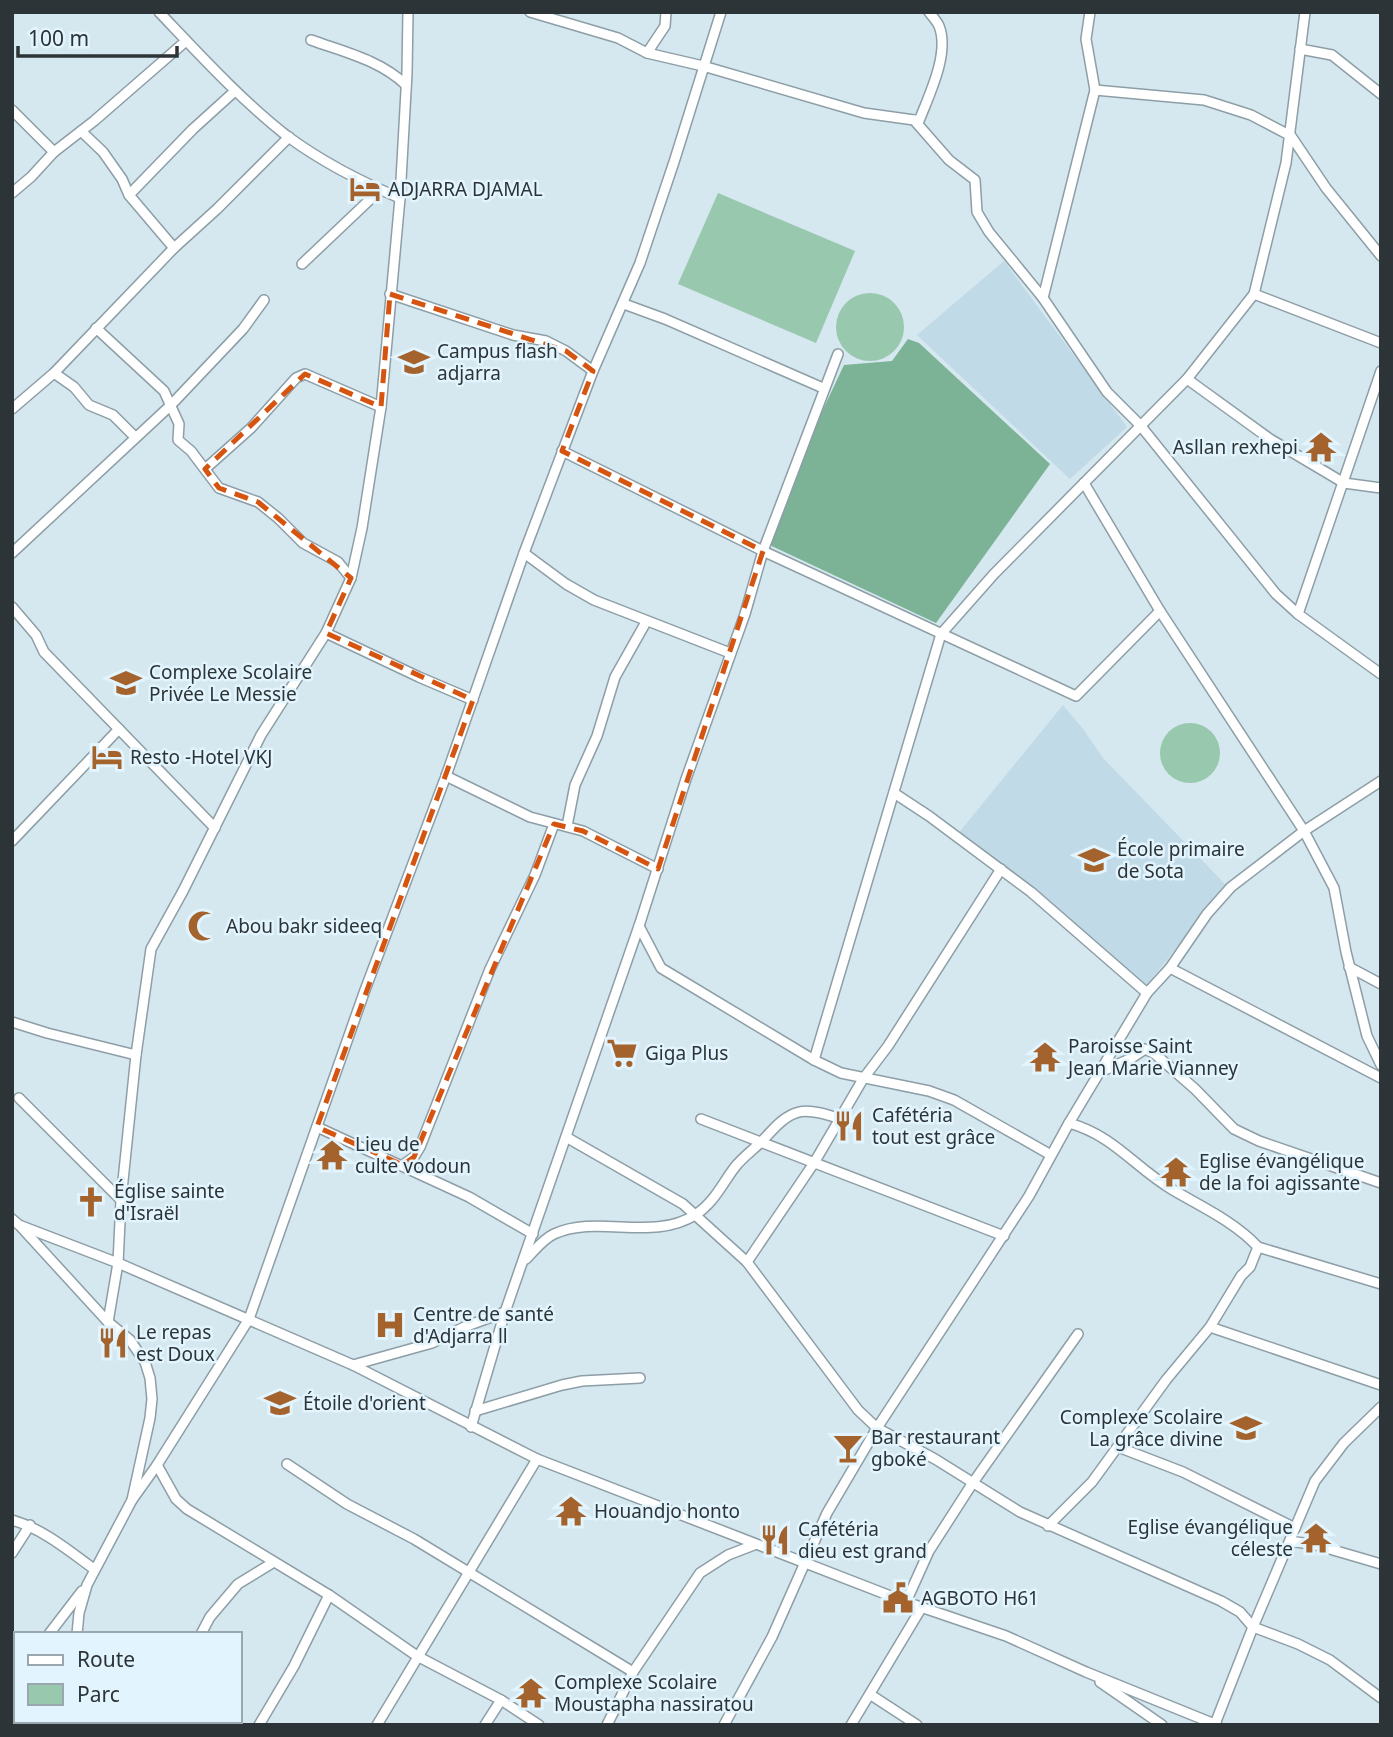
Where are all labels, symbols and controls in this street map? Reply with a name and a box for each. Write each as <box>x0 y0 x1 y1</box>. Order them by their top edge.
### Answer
scale bar <box>18 14 177 58</box>
text: 100 m <box>28 24 89 52</box>
hotel icon: ADJARRA DJAMAL <box>348 172 382 206</box>
place label: ADJARRA DJAMAL <box>388 176 543 202</box>
place label: Campus flash adjarra <box>437 338 558 386</box>
school or university icon: Campus flash adjarra <box>397 345 431 379</box>
temple icon: Asllan rexhepi <box>1304 430 1338 464</box>
place label: Asllan rexhepi <box>1173 434 1298 460</box>
place label: Complexe Scolaire Privée Le Messie <box>149 659 312 707</box>
school or university icon: Complexe Scolaire Privée Le Messie <box>109 666 143 700</box>
hotel icon: Resto -Hotel VKJ <box>90 740 124 774</box>
place label: Resto -Hotel VKJ <box>130 744 272 770</box>
place label: École primaire de Sota <box>1117 836 1245 884</box>
school or university icon: École primaire de Sota <box>1077 843 1111 877</box>
mosque icon: Abou bakr sideeq <box>186 909 220 943</box>
place label: Abou bakr sideeq <box>226 913 382 939</box>
place label: Paroisse Saint Jean Marie Vianney <box>1066 1033 1238 1081</box>
supermarket icon: Giga Plus <box>605 1036 639 1070</box>
place label: Giga Plus <box>645 1040 728 1066</box>
temple icon: Paroisse Saint Jean Marie Vianney <box>1028 1040 1062 1074</box>
place label: Cafétéria tout est grâce <box>872 1102 995 1150</box>
restaurant icon: Cafétéria tout est grâce <box>832 1109 866 1143</box>
place label: Lieu de culte vodoun <box>355 1131 471 1179</box>
temple icon: Lieu de culte vodoun <box>315 1138 349 1172</box>
place label: Eglise évangélique de la foi agissante <box>1199 1148 1365 1196</box>
temple icon: Eglise évangélique de la foi agissante <box>1159 1155 1193 1189</box>
place label: Église sainte d'Israël <box>114 1178 225 1226</box>
church icon: Église sainte d'Israël <box>74 1185 108 1219</box>
place label: Centre de santé d'Adjarra ll <box>413 1301 554 1349</box>
hospital icon: Centre de santé d'Adjarra ll <box>373 1308 407 1342</box>
place label: Le repas est Doux <box>136 1319 215 1367</box>
restaurant icon: Le repas est Doux <box>96 1326 130 1360</box>
school or university icon: Étoile d'orient <box>263 1386 297 1420</box>
place label: Étoile d'orient <box>303 1390 426 1416</box>
place label: Complexe Scolaire La grâce divine <box>1060 1404 1223 1452</box>
school or university icon: Complexe Scolaire La grâce divine <box>1229 1411 1263 1445</box>
place label: Bar restaurant gboké <box>871 1424 1000 1472</box>
bar icon: Bar restaurant gboké <box>831 1431 865 1465</box>
temple icon: Houandjo honto <box>554 1494 588 1528</box>
place label: Houandjo honto <box>594 1498 740 1524</box>
place label: Eglise évangélique céleste <box>1127 1514 1293 1562</box>
place label: Cafétéria dieu est grand <box>798 1516 927 1564</box>
temple icon: Eglise évangélique céleste <box>1299 1521 1333 1555</box>
restaurant icon: Cafétéria dieu est grand <box>758 1523 792 1557</box>
public building icon: AGBOTO H61 <box>881 1581 915 1615</box>
place label: AGBOTO H61 <box>921 1585 1039 1611</box>
legend <box>14 1632 242 1723</box>
text: Route <box>77 1645 135 1673</box>
place label: Complexe Scolaire Moustapha nassiratou <box>554 1669 754 1717</box>
temple icon: Complexe Scolaire Moustapha nassiratou <box>514 1676 548 1710</box>
text: Parc <box>77 1680 120 1708</box>

